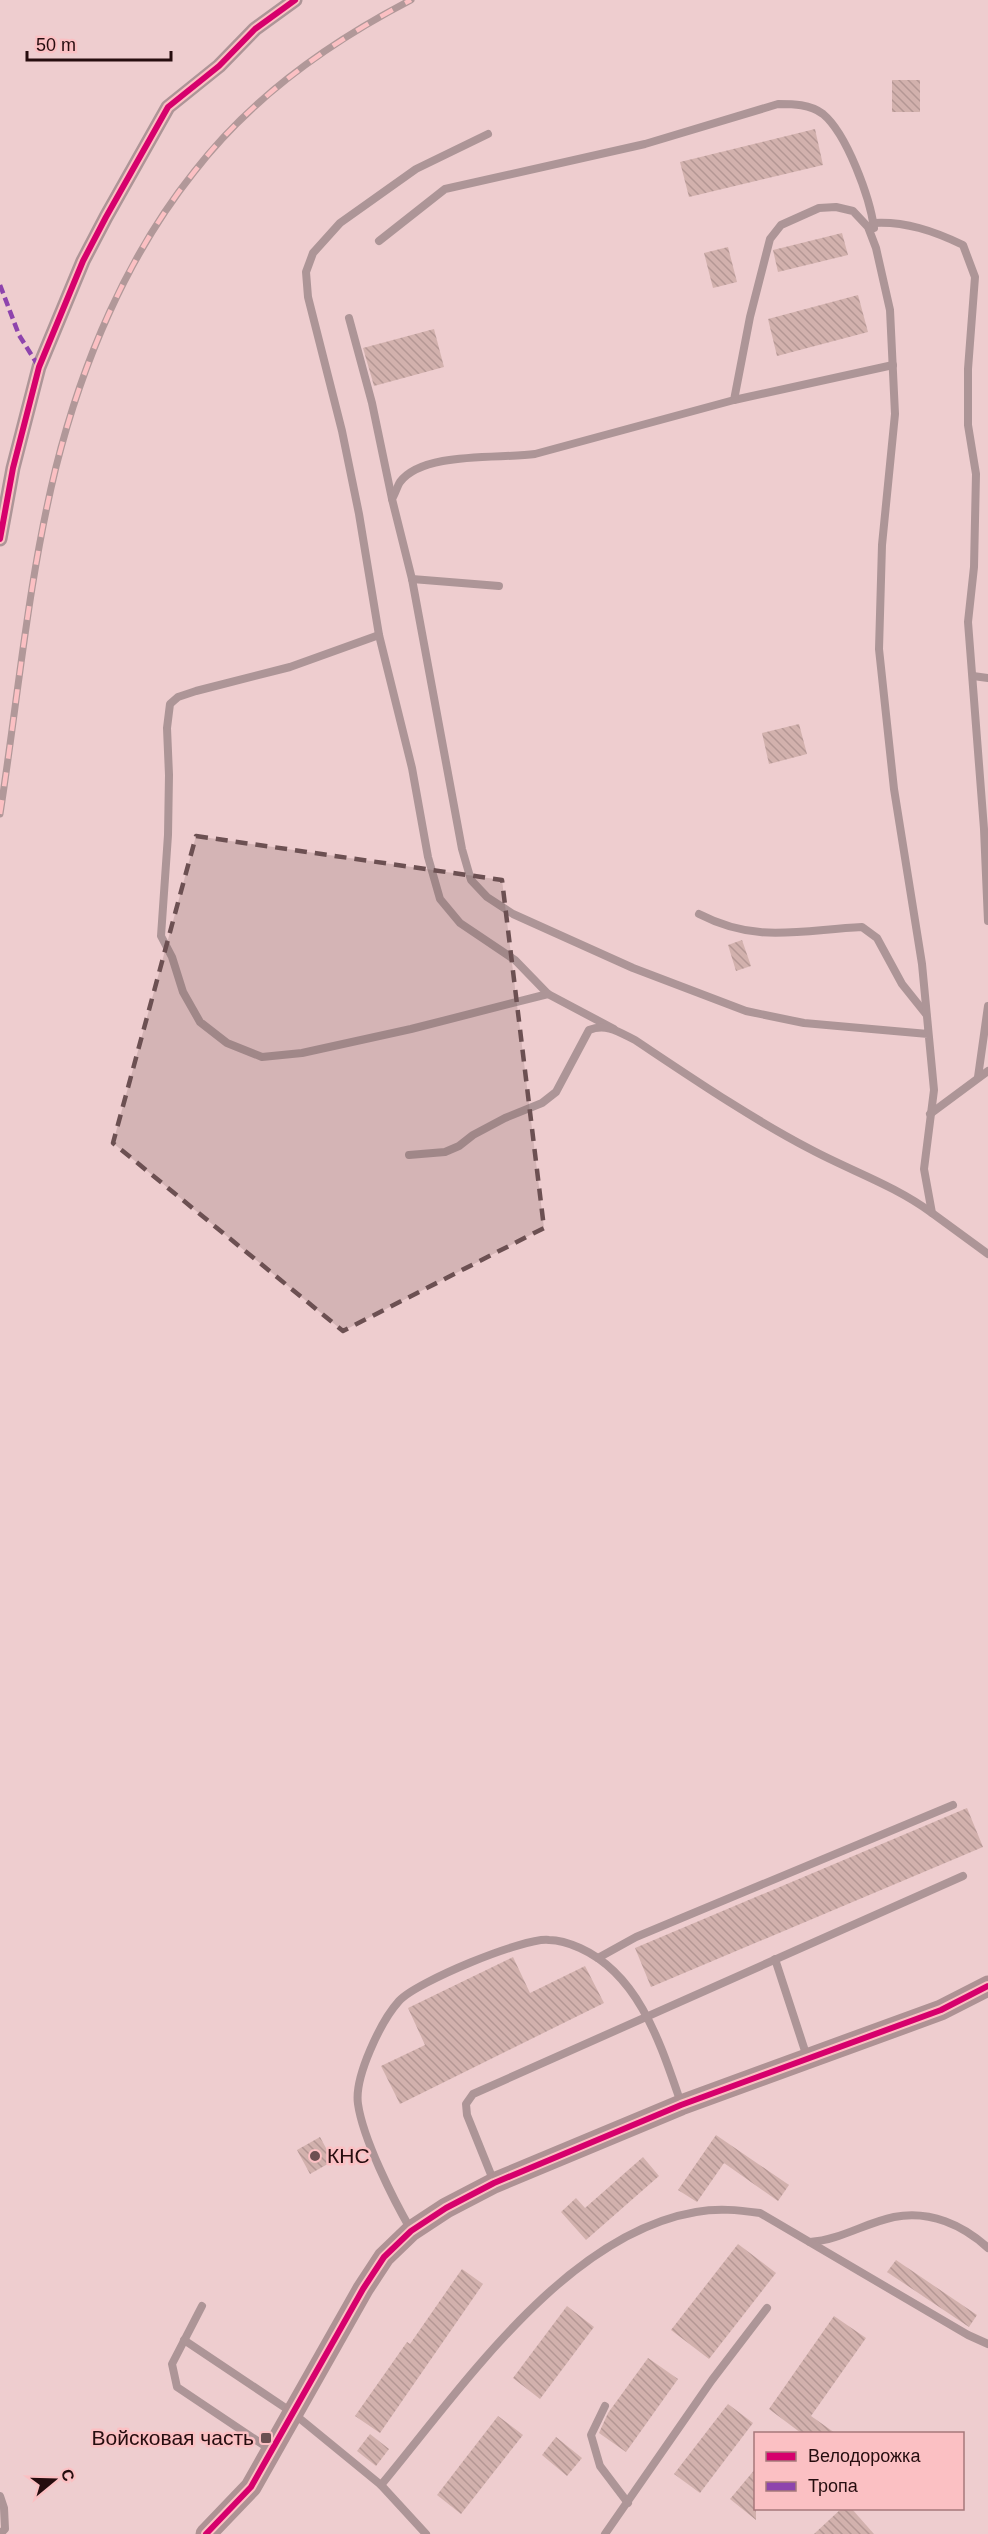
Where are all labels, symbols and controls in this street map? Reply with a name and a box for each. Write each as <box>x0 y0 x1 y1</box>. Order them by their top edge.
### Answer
scale bar <box>27 24 171 62</box>
text: 50 m <box>36 35 76 55</box>
place label: КНС <box>327 2144 370 2167</box>
marker: КНС <box>308 2149 322 2163</box>
place label: Войсковая часть <box>91 2426 254 2449</box>
marker: Войсковая часть <box>259 2431 273 2445</box>
legend <box>754 2432 964 2510</box>
text: Велодорожка <box>808 2446 921 2466</box>
north arrow <box>24 2450 84 2510</box>
text: С <box>58 2467 78 2484</box>
text: Тропа <box>808 2476 859 2496</box>

